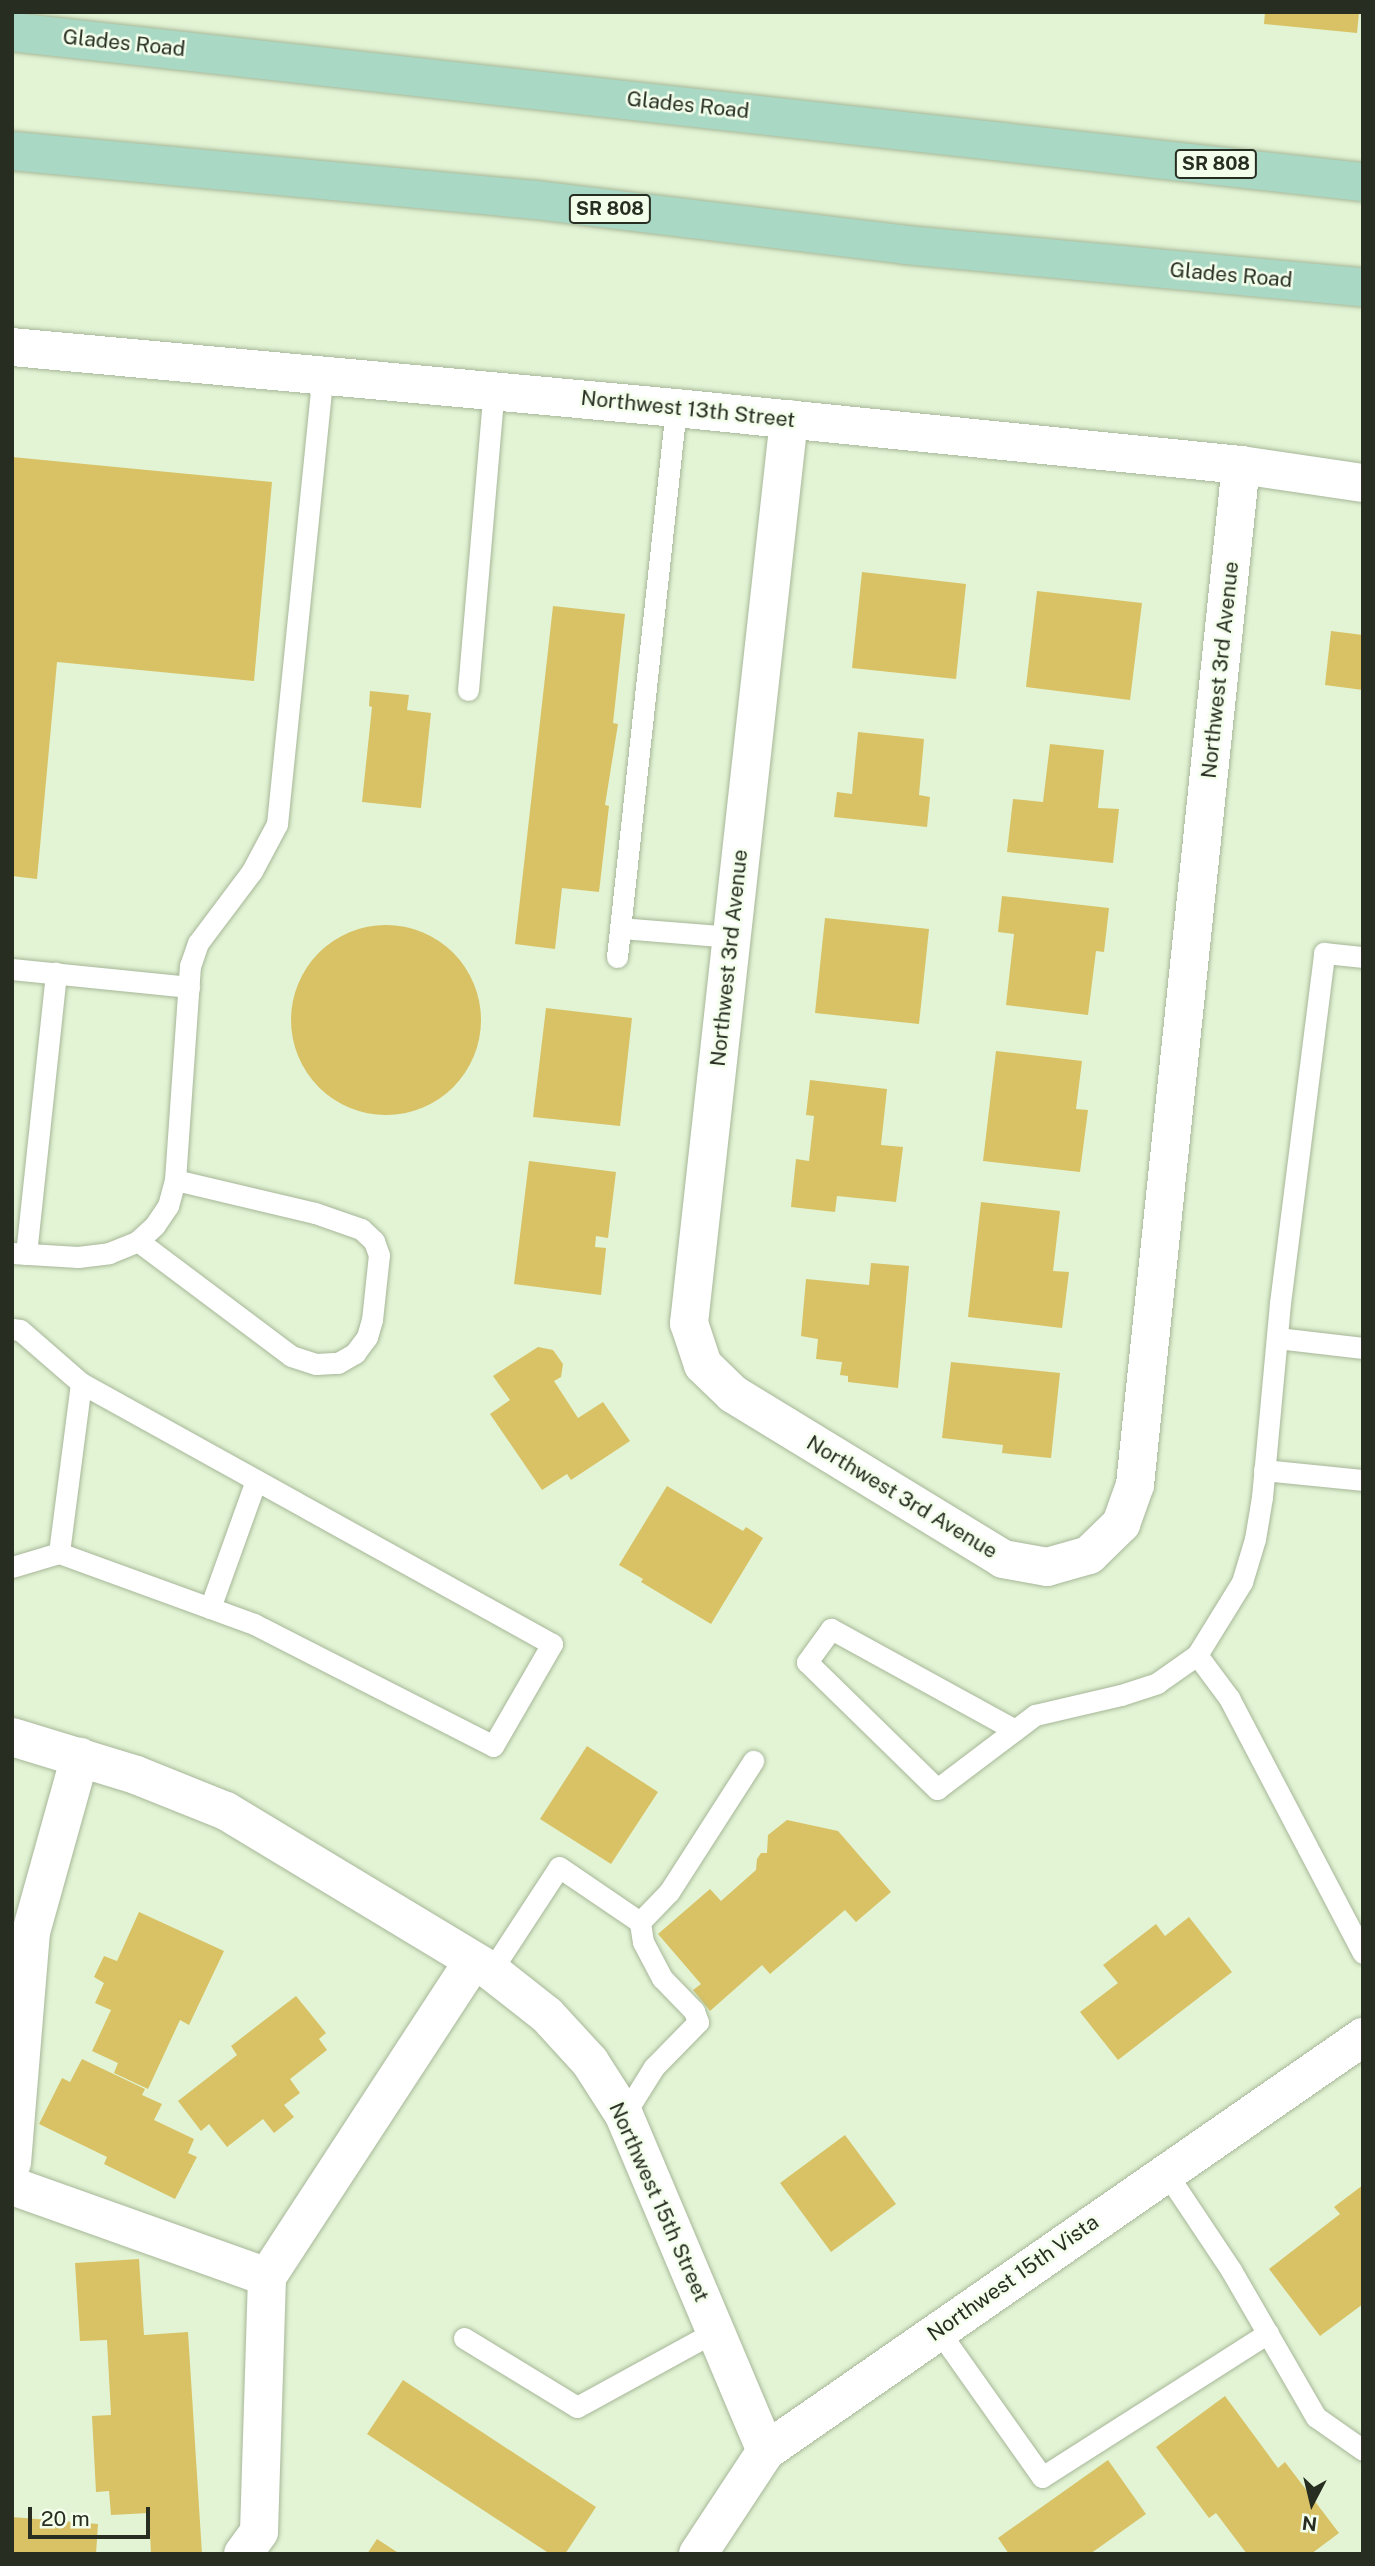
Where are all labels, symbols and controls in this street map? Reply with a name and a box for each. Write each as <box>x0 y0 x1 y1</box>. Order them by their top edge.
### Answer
street label: Glades Road <box>61 24 187 62</box>
street label: Glades Road <box>625 86 751 124</box>
road number: SR 808 <box>1174 148 1258 180</box>
road number: SR 808 <box>568 194 652 224</box>
street label: Glades Road <box>1169 257 1293 293</box>
street label: Northwest 13th Street <box>580 385 796 433</box>
street label: Northwest 3rd Avenue <box>1196 560 1244 780</box>
street label: Northwest 3rd Avenue <box>705 848 753 1068</box>
street label: Northwest 3rd Avenue <box>802 1430 1002 1564</box>
street label: Northwest 15th Street <box>604 2098 714 2306</box>
street label: Northwest 15th Vista <box>922 2209 1104 2347</box>
north arrow <box>1277 2468 1347 2538</box>
scale bar <box>32 2492 154 2536</box>
text: 20 m <box>41 2506 90 2531</box>
text: N <box>1301 2512 1318 2536</box>

